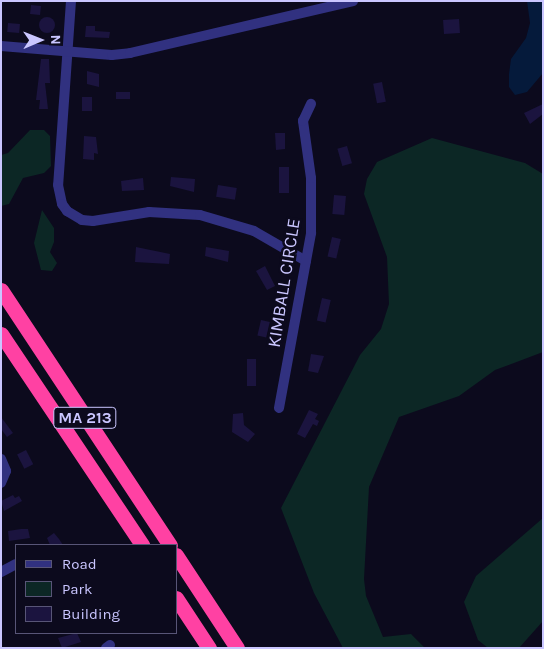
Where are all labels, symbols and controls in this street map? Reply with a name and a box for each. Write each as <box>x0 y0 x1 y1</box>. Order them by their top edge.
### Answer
north arrow <box>15 15 65 65</box>
text: N <box>47 35 64 45</box>
street label: KIMBALL CIRCLE <box>263 217 305 349</box>
road number: MA 213 <box>52 404 118 432</box>
legend <box>15 544 178 634</box>
text: Road <box>62 555 97 573</box>
text: Park <box>62 580 92 598</box>
text: Building <box>62 605 120 623</box>

